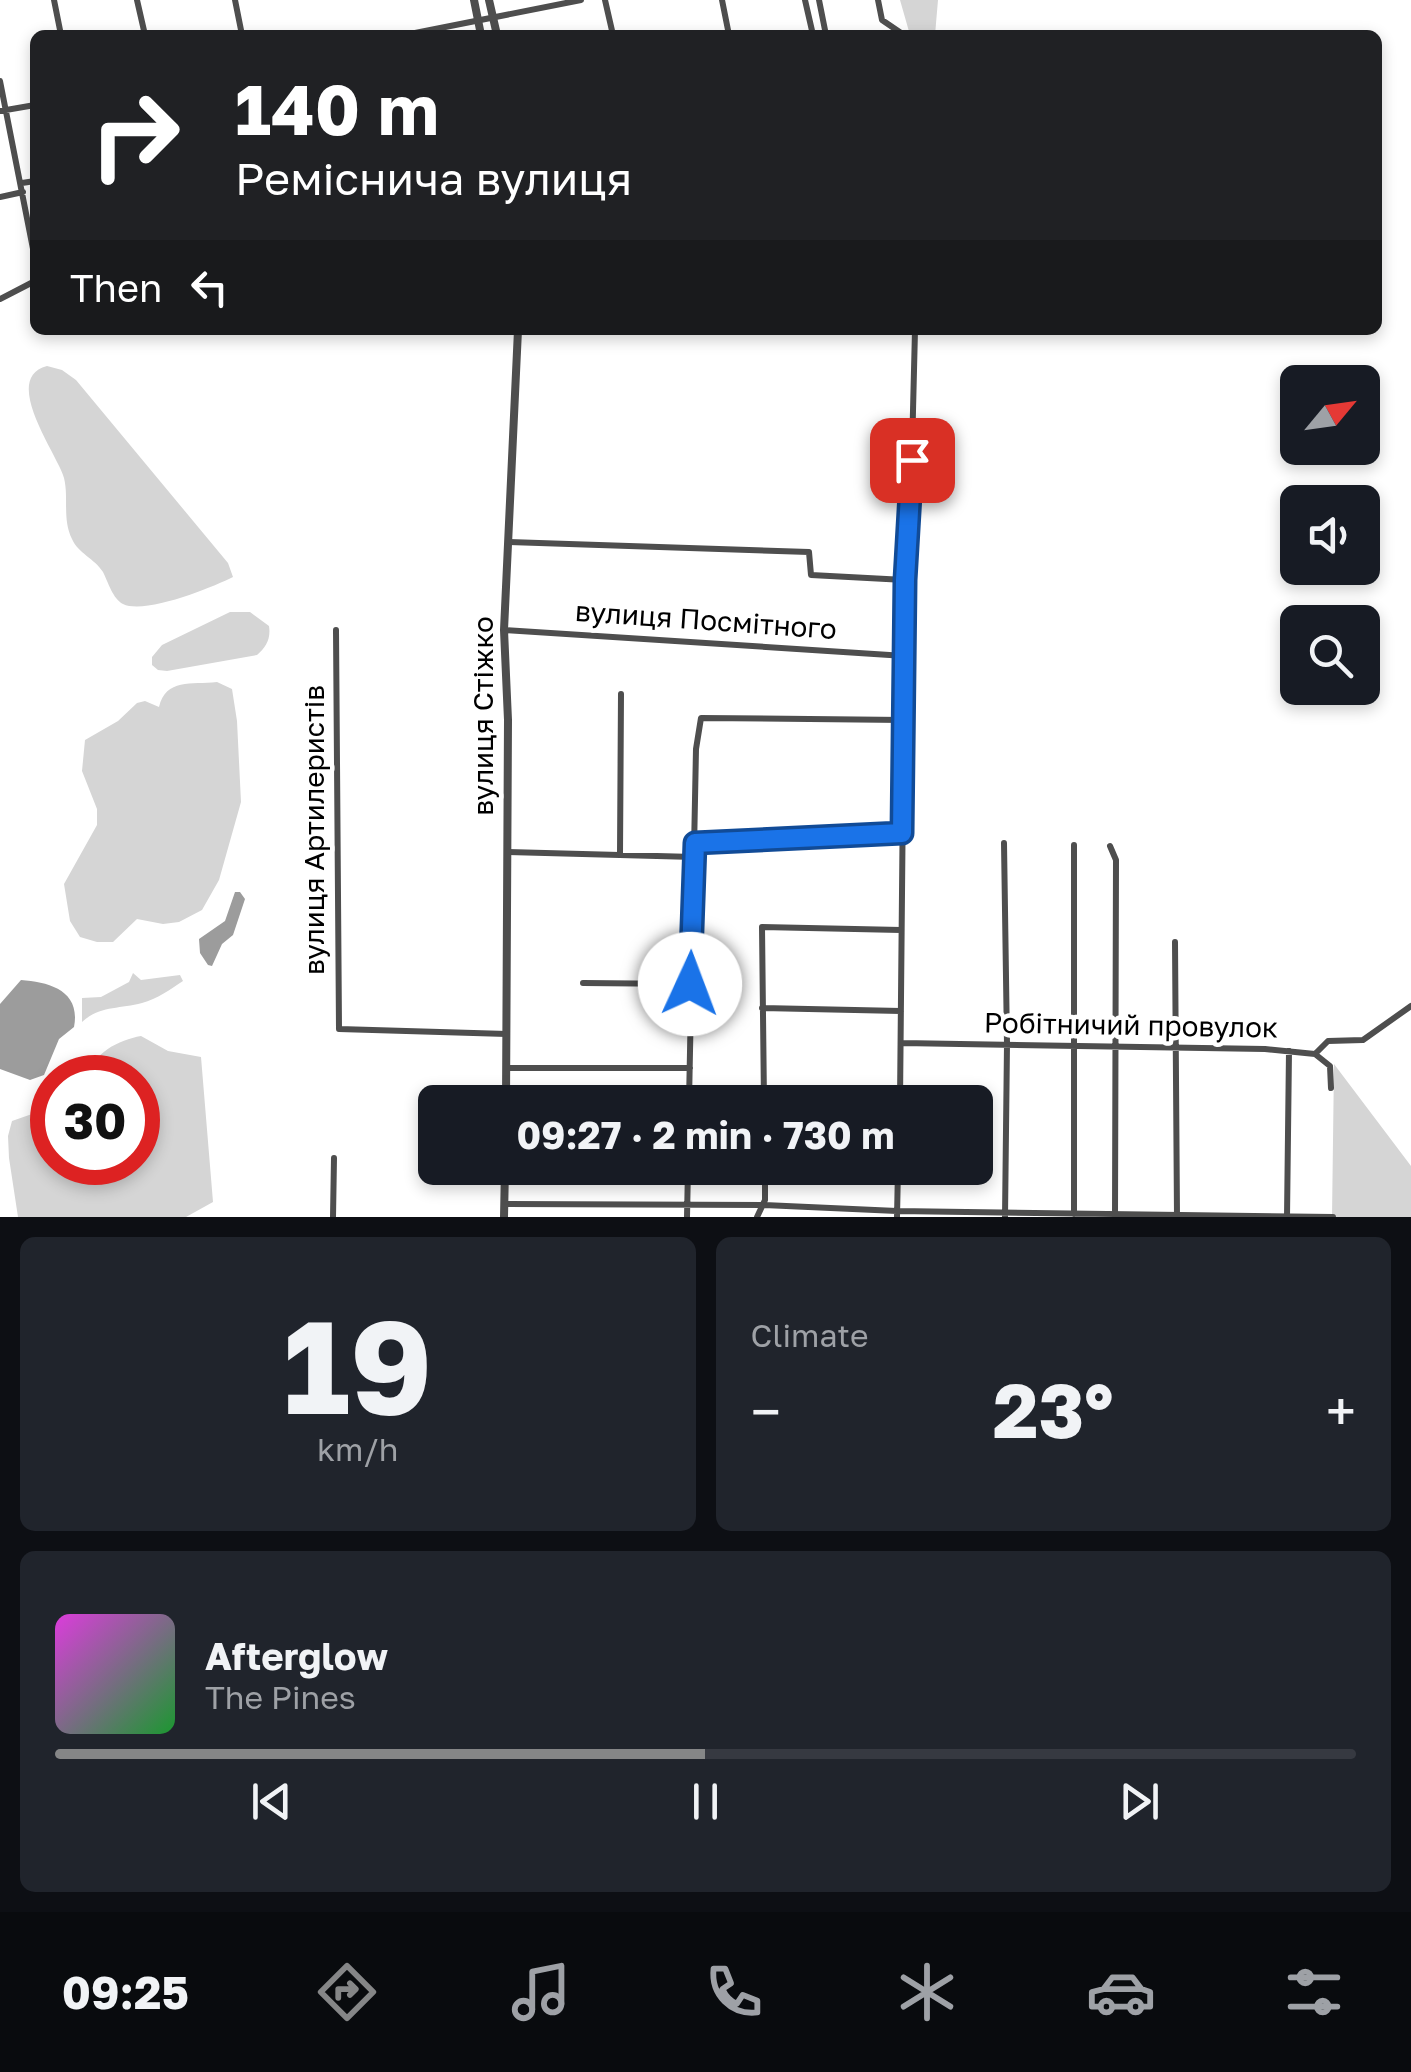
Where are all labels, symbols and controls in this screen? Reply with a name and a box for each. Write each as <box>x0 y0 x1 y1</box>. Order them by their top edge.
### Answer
text: 140 m <box>235 66 439 150</box>
icon: right <box>70 70 200 200</box>
text: Реміснича вулиця <box>235 151 632 205</box>
icon: left <box>182 260 237 315</box>
text: Then <box>70 265 162 310</box>
north arrow <box>1280 365 1380 465</box>
map controls <box>1280 365 1380 705</box>
pin <box>870 418 955 503</box>
icon: arrive <box>885 433 940 488</box>
button: sound <box>1280 485 1380 585</box>
street label: вулиця Посмітного <box>574 594 838 645</box>
button: search <box>1280 605 1380 705</box>
street label: вулиця Стіжко <box>466 616 499 816</box>
street label: вулиця Артилеристів <box>297 685 330 975</box>
position arrow <box>638 932 742 1036</box>
street label: Робітничий провулок <box>984 1005 1278 1044</box>
speed limit sign: 30 <box>30 1055 160 1185</box>
text: 09:27 · 2 min · 730 m <box>517 1112 894 1157</box>
text: 19 <box>283 1287 433 1443</box>
text: Climate <box>751 1316 869 1354</box>
text: 23° <box>993 1364 1114 1455</box>
text: − <box>751 1378 781 1444</box>
text: + <box>1326 1378 1356 1444</box>
text: km/h <box>317 1430 398 1468</box>
text: Afterglow <box>205 1633 388 1678</box>
text: The Pines <box>205 1678 356 1716</box>
icon: previous <box>244 1774 299 1829</box>
icon: pause <box>678 1774 733 1829</box>
icon: next <box>1112 1774 1167 1829</box>
icon: directions <box>312 1957 382 2027</box>
icon: music <box>506 1957 576 2027</box>
icon: phone <box>699 1957 769 2027</box>
icon: climate <box>892 1957 962 2027</box>
icon: car <box>1086 1957 1156 2027</box>
icon: filters <box>1279 1957 1349 2027</box>
text: 09:25 <box>62 1965 189 2019</box>

